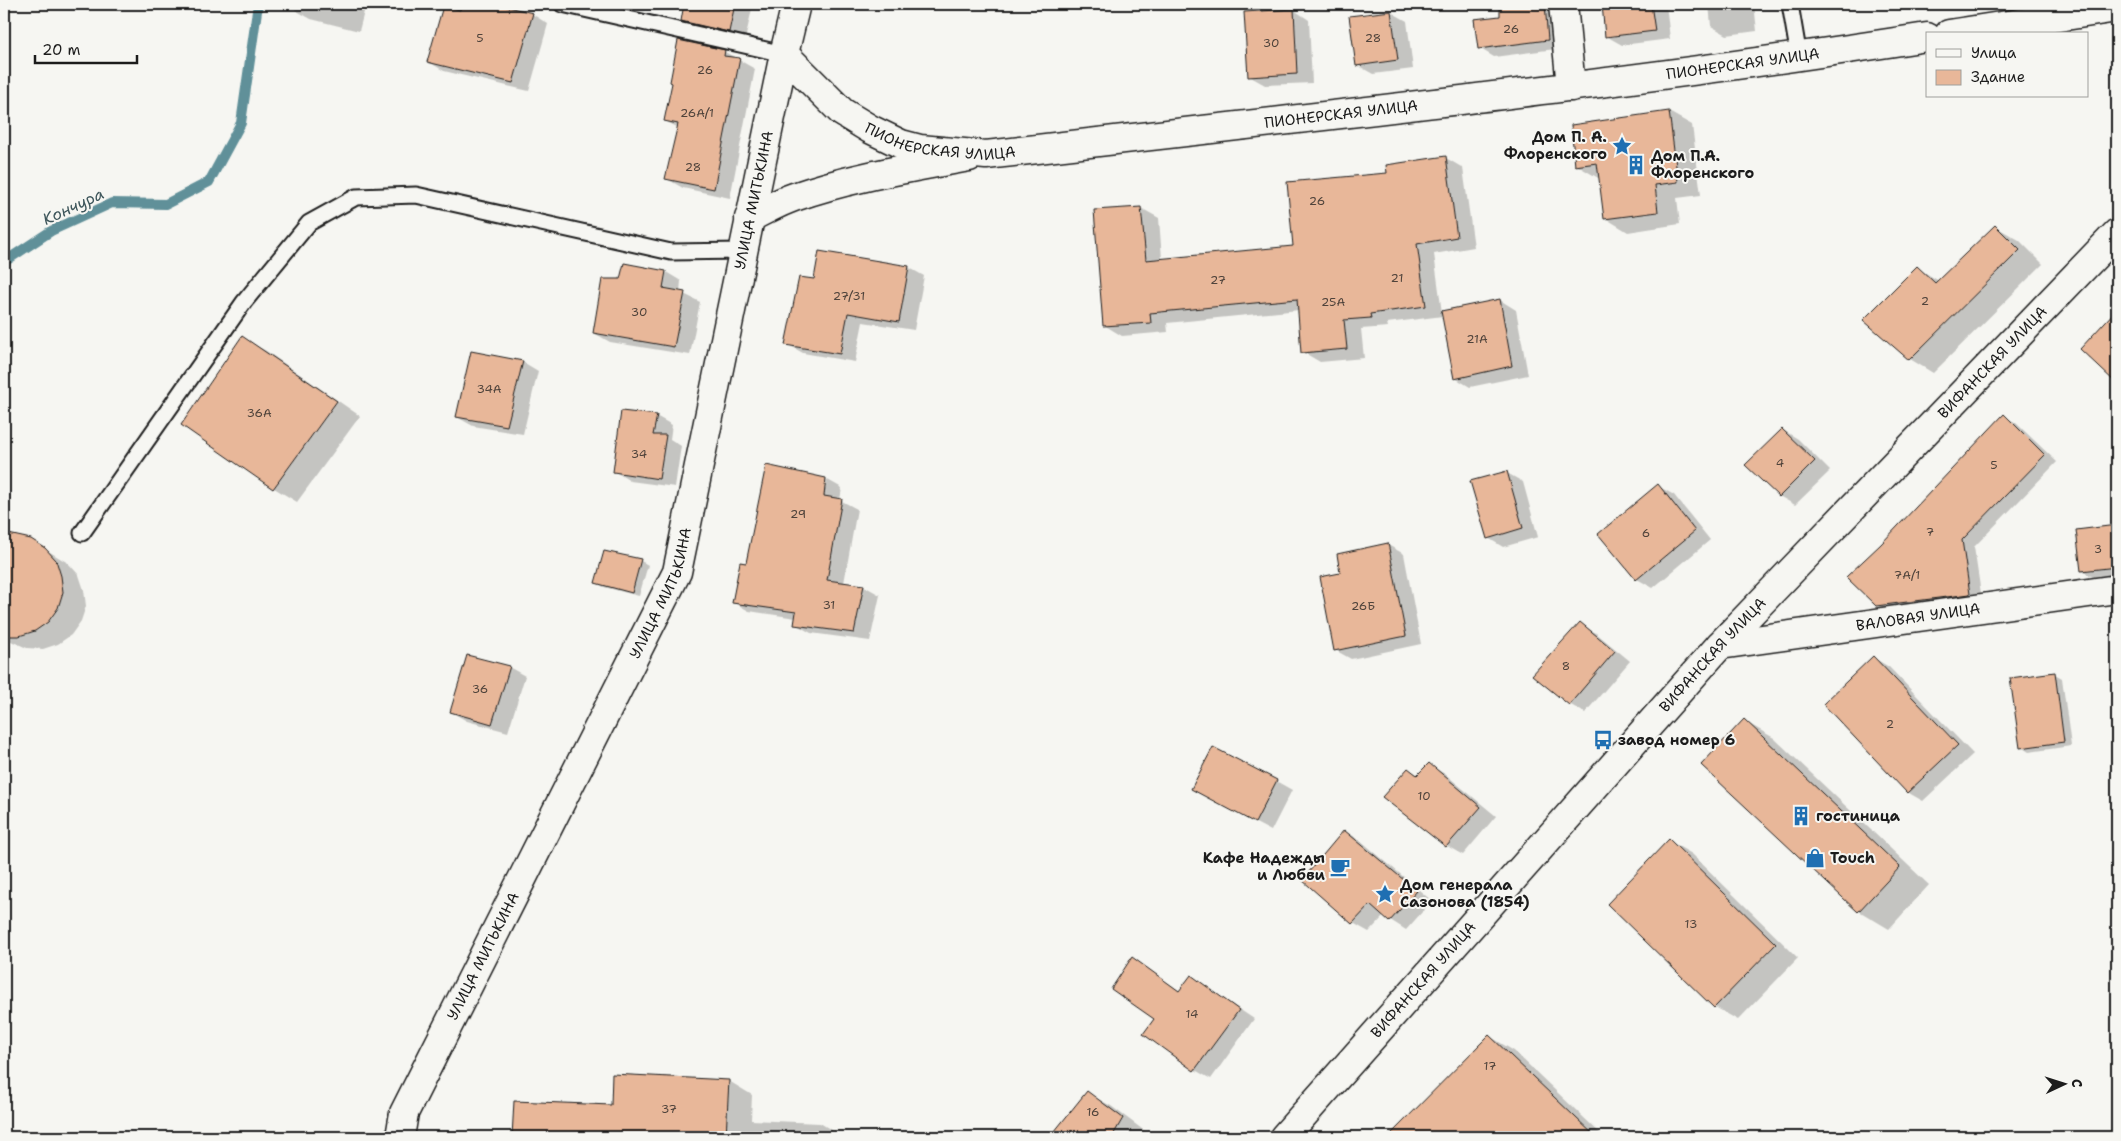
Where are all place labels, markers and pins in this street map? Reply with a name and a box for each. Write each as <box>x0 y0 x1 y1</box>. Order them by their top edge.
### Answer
place label: Дом П. А. Флоренского <box>1504 127 1607 164</box>
place icon: Дом П. А. Флоренского <box>1611 135 1633 157</box>
place label: Дом П.А. Флоренского <box>1651 146 1754 183</box>
building icon: Дом П.А. Флоренского <box>1625 154 1647 176</box>
bus stop icon: завод номер 6 <box>1592 729 1614 751</box>
place label: завод номер 6 <box>1618 730 1735 750</box>
building icon: гостиница <box>1790 805 1812 827</box>
place label: гостиница <box>1816 806 1901 826</box>
shop icon: Touch <box>1804 847 1826 869</box>
place label: Кафе Надежды и Любви <box>1203 848 1326 885</box>
place label: Touch <box>1830 848 1875 868</box>
cafe icon: Кафе Надежды и Любви <box>1329 856 1351 878</box>
place label: Дом генерала Сазонова (1854) <box>1400 875 1530 912</box>
place icon: Дом генерала Сазонова (1854) <box>1374 883 1396 905</box>

